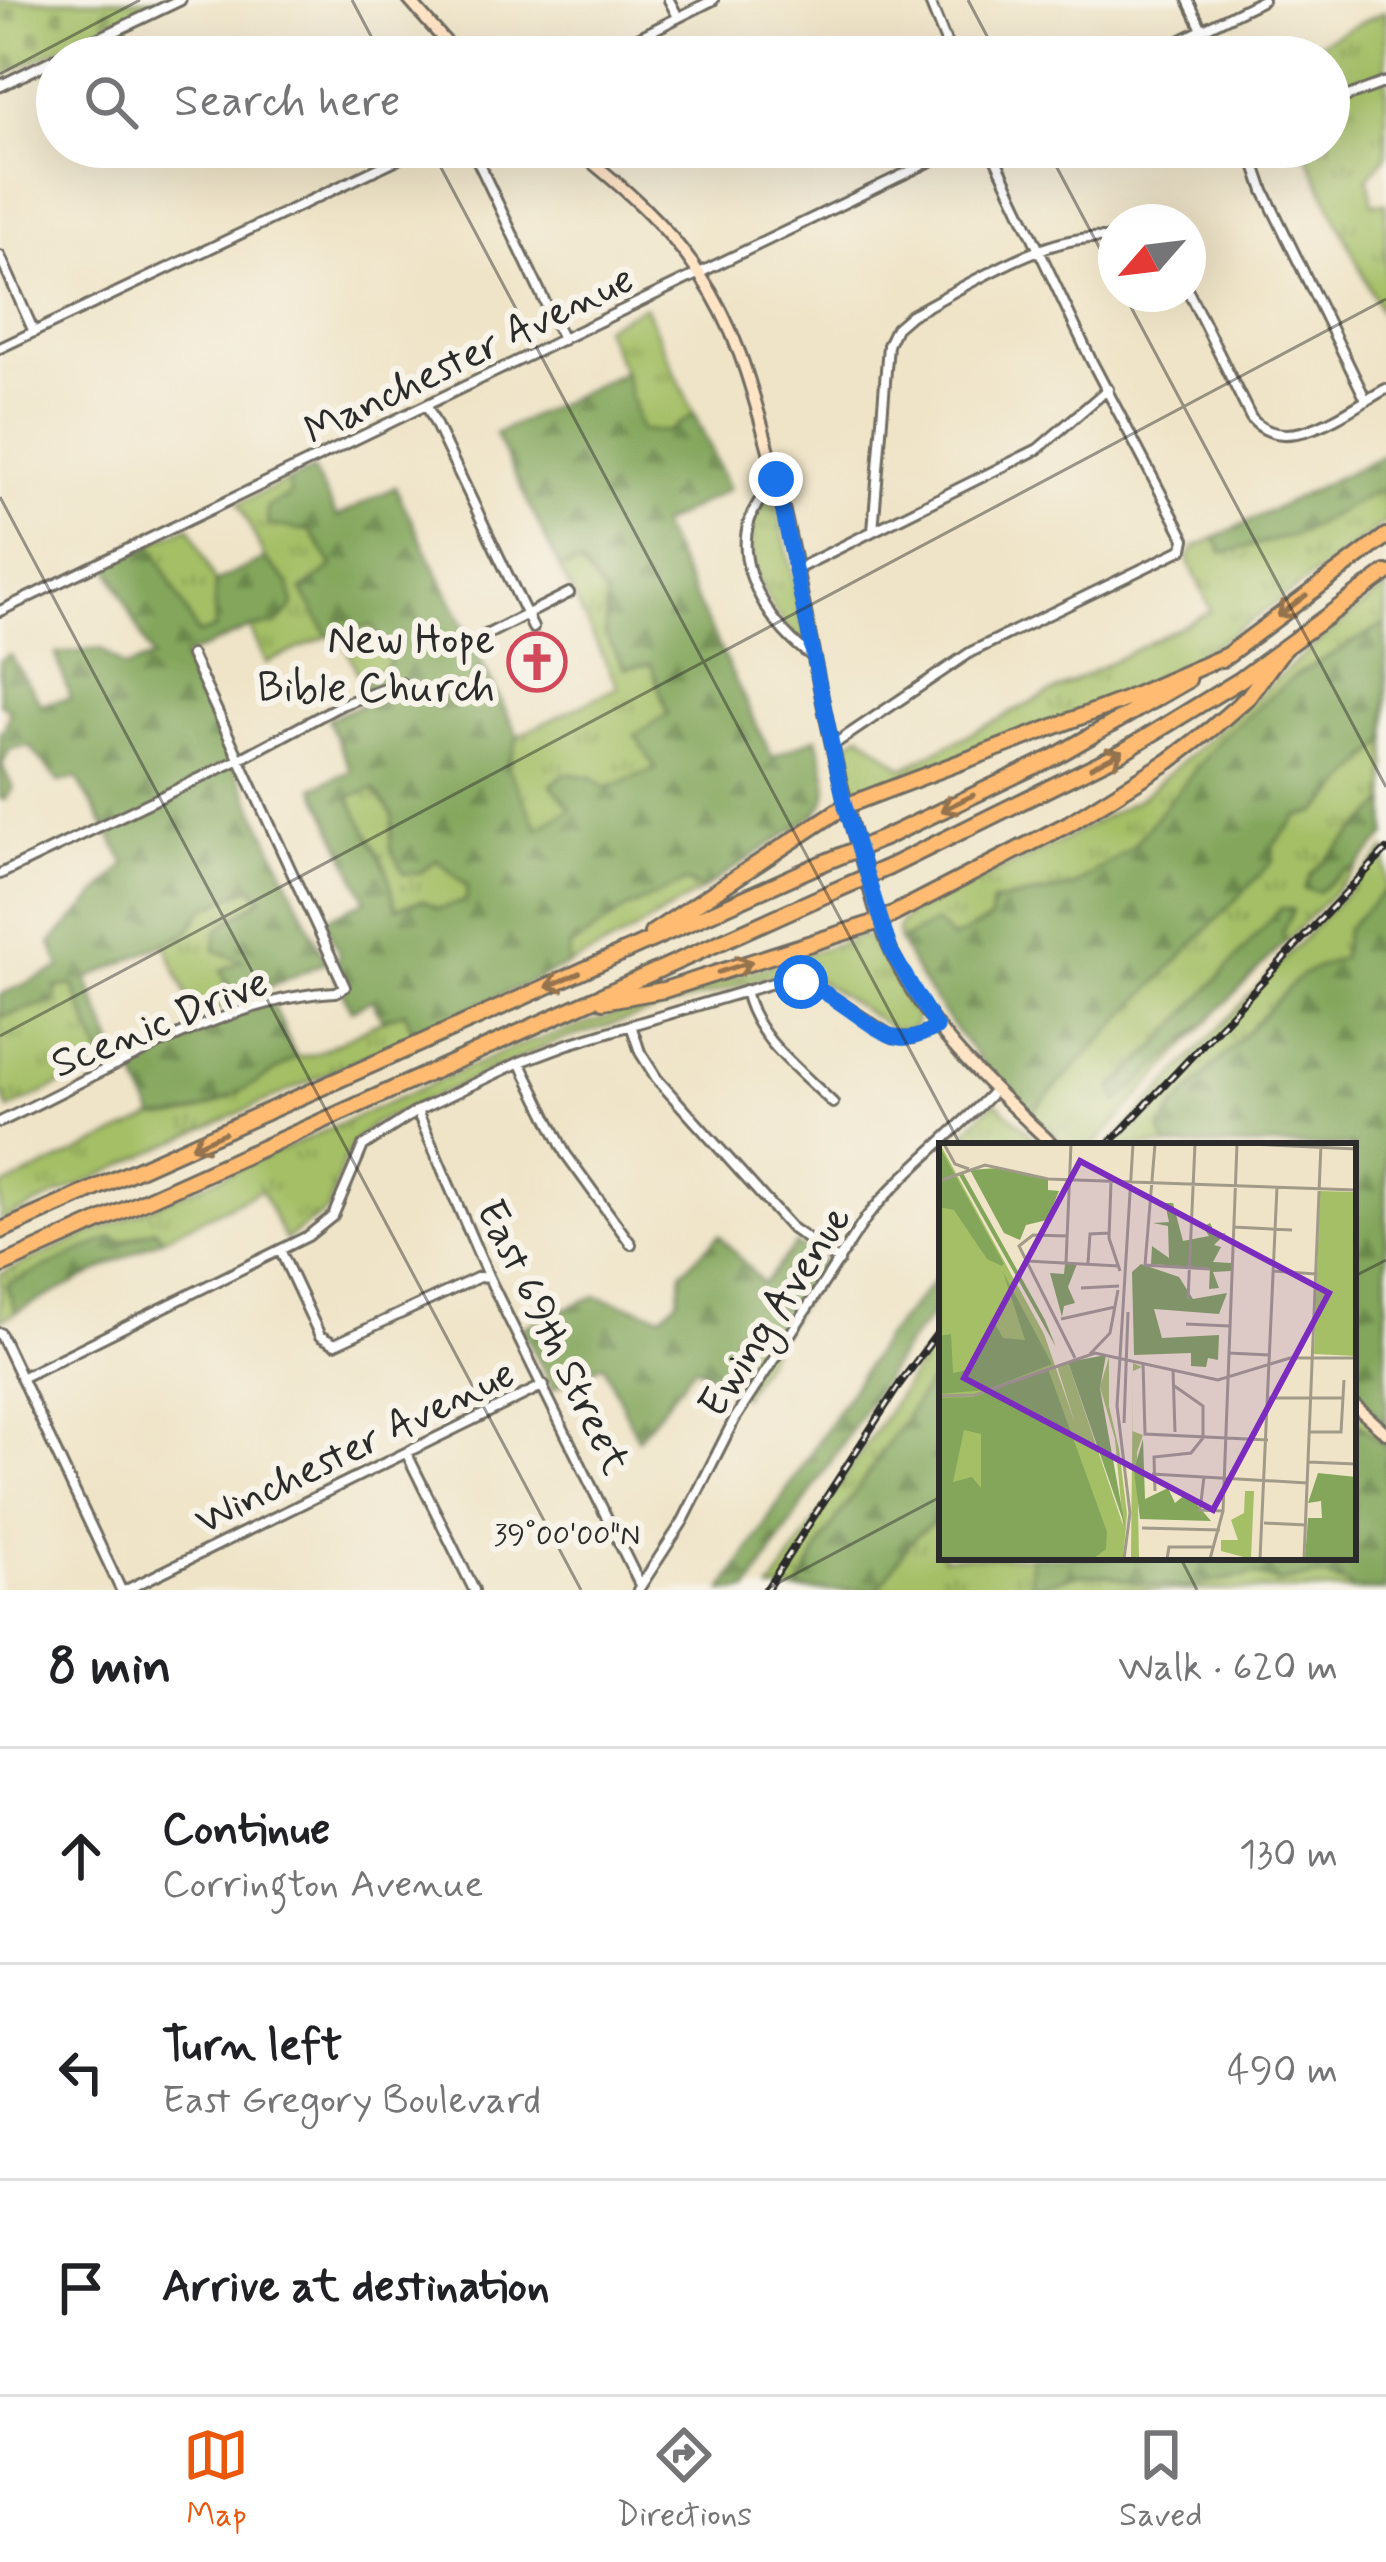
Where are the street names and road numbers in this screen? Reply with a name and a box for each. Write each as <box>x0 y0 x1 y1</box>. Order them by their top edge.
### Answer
street label: Manchester Avenue <box>296 252 643 460</box>
street label: Scenic Drive <box>44 956 277 1093</box>
street label: East 69th Street <box>462 1191 642 1484</box>
street label: Ewing Avenue <box>687 1195 868 1431</box>
street label: Winchester Avenue <box>186 1347 525 1549</box>

